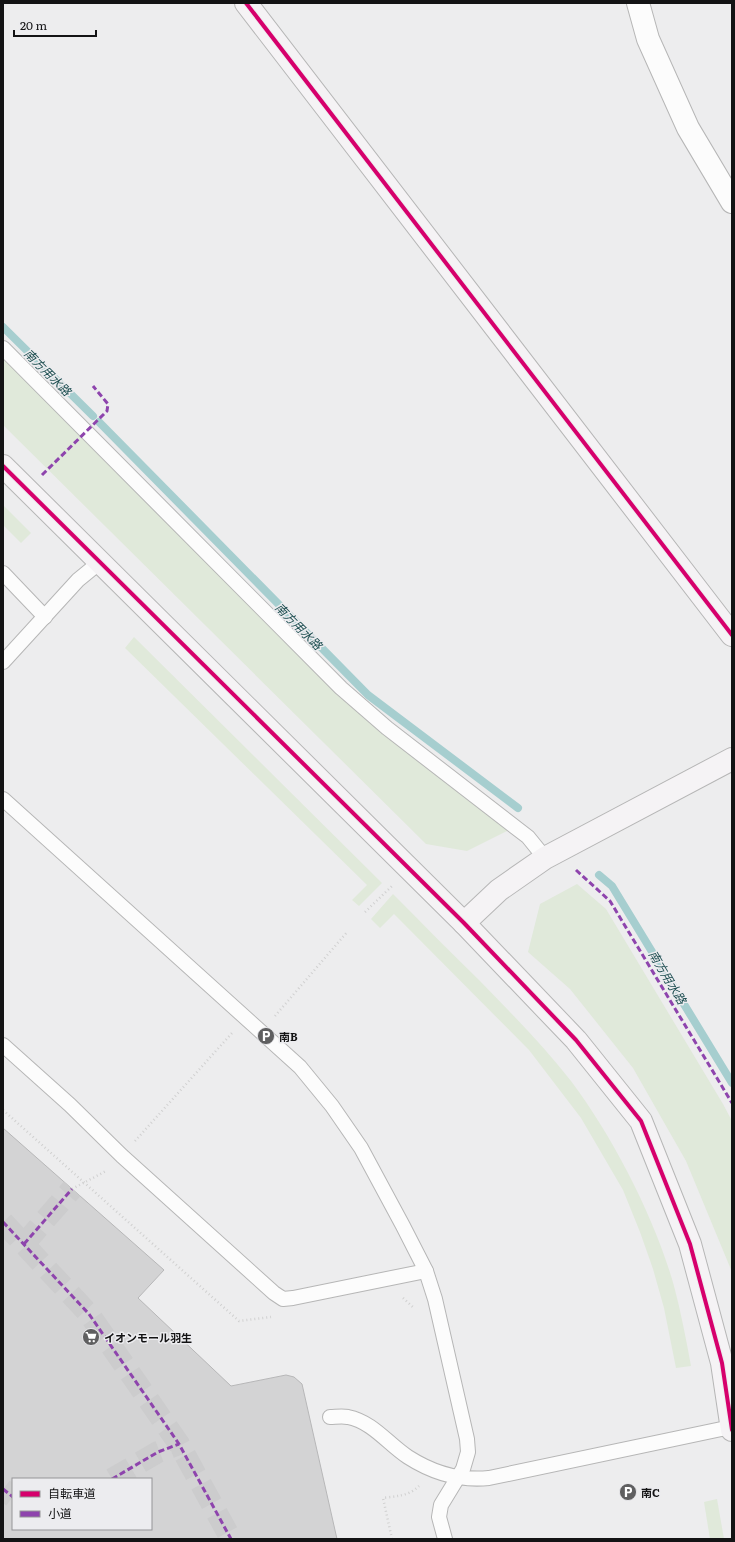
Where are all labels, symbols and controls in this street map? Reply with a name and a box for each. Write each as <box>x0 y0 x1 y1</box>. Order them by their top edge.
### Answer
scale bar <box>14 12 96 38</box>
text: 20 m <box>20 16 47 34</box>
water label: 南方用水路 <box>20 344 76 400</box>
water label: 南方用水路 <box>271 598 327 654</box>
water label: 南方用水路 <box>645 947 692 1008</box>
parking icon: 南B <box>256 1026 276 1046</box>
place label: 南B <box>279 1028 298 1044</box>
supermarket icon: イオンモール羽生 <box>81 1327 101 1347</box>
place label: イオンモール羽生 <box>104 1329 192 1345</box>
legend <box>12 1478 152 1530</box>
parking icon: 南C <box>618 1482 638 1502</box>
text: 自転車道 <box>48 1484 96 1502</box>
place label: 南C <box>641 1484 660 1500</box>
text: 小道 <box>48 1504 72 1522</box>

